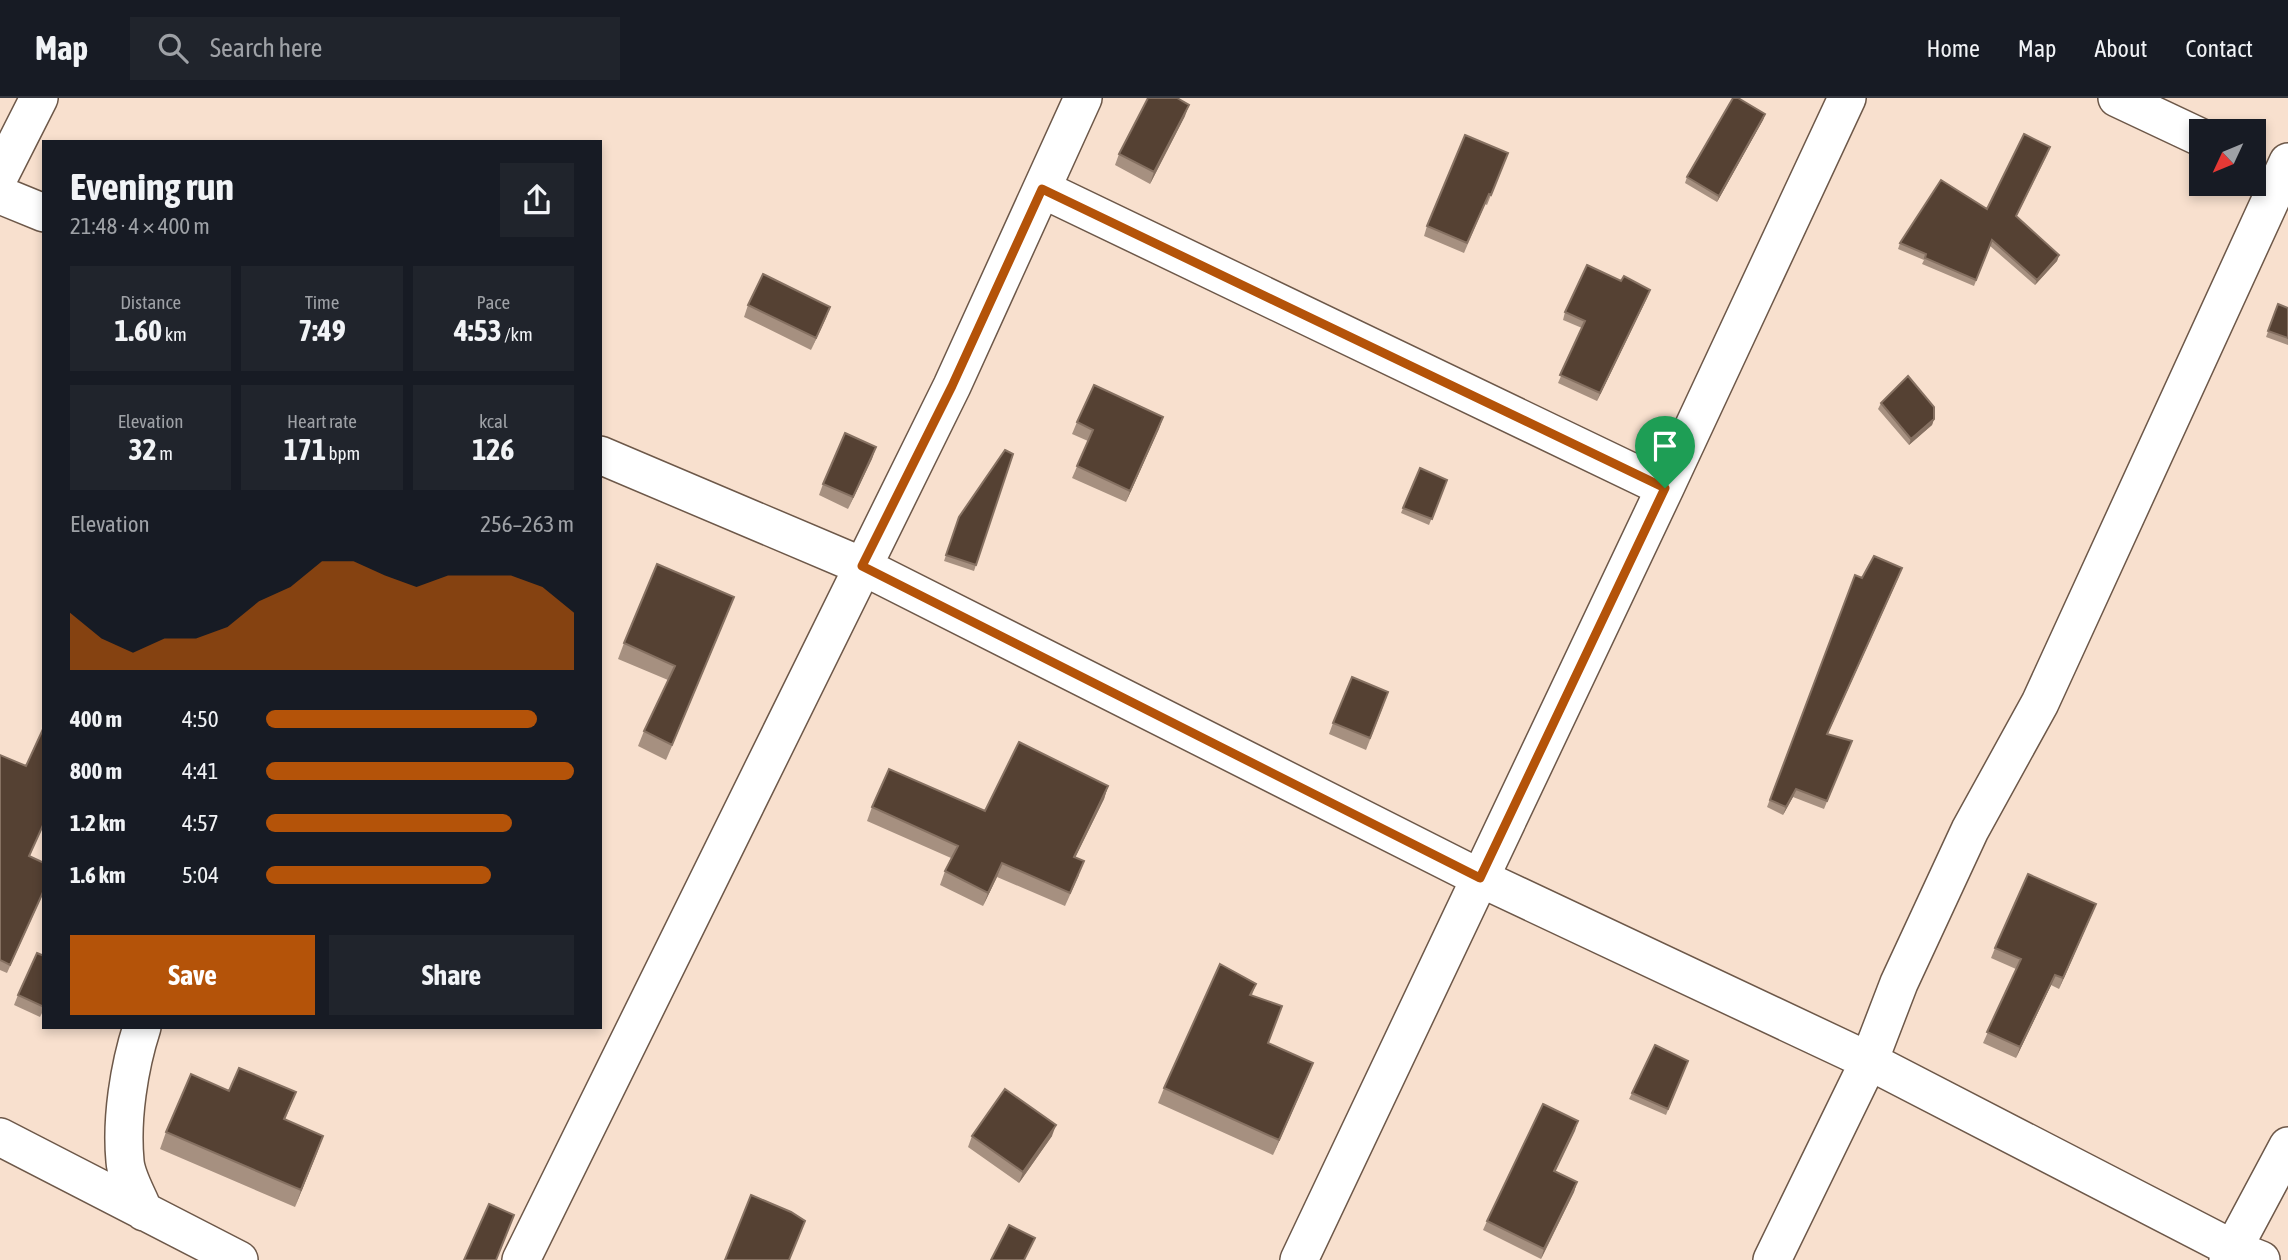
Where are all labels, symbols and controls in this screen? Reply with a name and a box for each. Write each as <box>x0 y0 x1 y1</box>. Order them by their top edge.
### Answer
search box <box>130 17 620 80</box>
text: Map <box>35 29 88 67</box>
icon: search <box>154 29 192 67</box>
text: Search here <box>210 33 322 63</box>
text: Home <box>1926 35 1980 62</box>
text: Map <box>2018 35 2056 62</box>
text: About <box>2094 35 2147 62</box>
text: Contact <box>2185 35 2253 62</box>
north arrow <box>2189 119 2266 196</box>
map controls <box>2189 119 2266 196</box>
button: share <box>500 163 574 237</box>
text: Evening run <box>70 165 234 208</box>
text: 21:48 · 4 × 400 m <box>70 213 210 239</box>
text: Distance <box>120 291 181 313</box>
text: Time <box>305 291 339 313</box>
text: Pace <box>477 291 510 313</box>
text: 1.60 <box>115 313 162 347</box>
text: 7:49 <box>298 313 346 347</box>
text: 4:53 <box>454 313 502 347</box>
text: km <box>162 323 187 345</box>
text: /km <box>502 323 533 345</box>
text: Elevation <box>118 410 184 432</box>
text: Heart rate <box>287 410 357 432</box>
text: kcal <box>479 410 508 432</box>
pin <box>1635 416 1695 488</box>
icon: arrive <box>1646 427 1684 465</box>
text: 32 <box>128 432 157 466</box>
text: 171 <box>284 432 326 466</box>
text: 126 <box>472 432 514 466</box>
text: m <box>157 442 173 464</box>
text: bpm <box>326 442 360 464</box>
text: Elevation <box>70 511 150 537</box>
text: 256–263 m <box>480 511 574 537</box>
text: 400 m <box>70 706 122 732</box>
text: 4:50 <box>182 706 219 732</box>
text: 800 m <box>70 758 122 784</box>
text: 4:41 <box>182 758 219 784</box>
text: 1.2 km <box>70 810 126 836</box>
text: 4:57 <box>182 810 219 836</box>
text: 1.6 km <box>70 862 126 888</box>
text: 5:04 <box>182 862 219 888</box>
button: Save <box>70 935 315 1015</box>
button: Share <box>329 935 574 1015</box>

